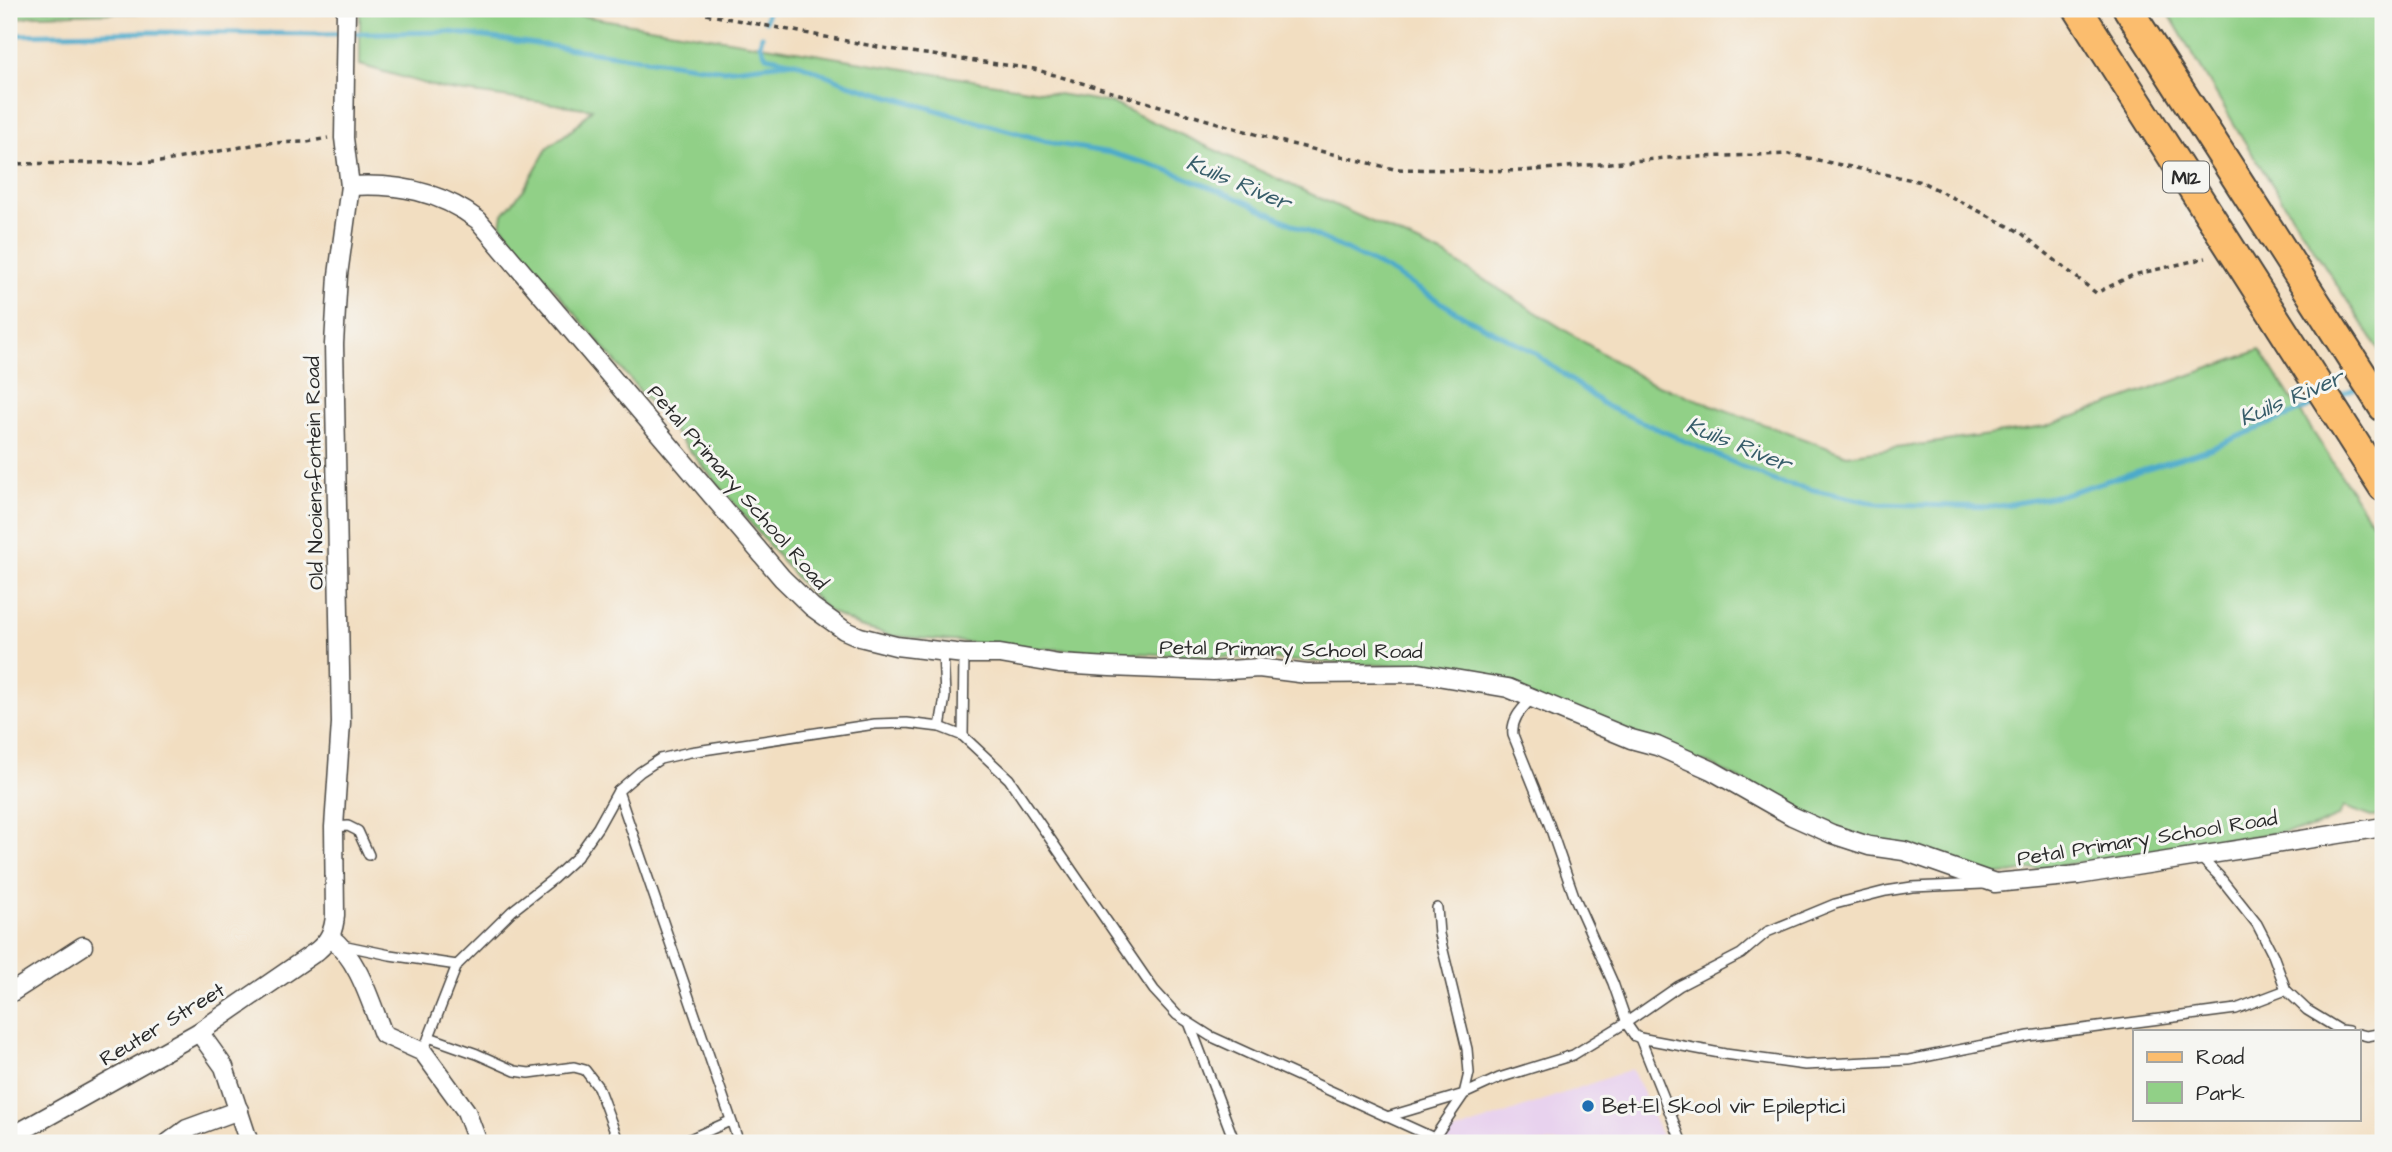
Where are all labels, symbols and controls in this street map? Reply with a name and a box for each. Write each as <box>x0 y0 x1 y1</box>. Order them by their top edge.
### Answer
water label: Kuils River <box>1182 147 1298 220</box>
road number: M12 <box>2163 162 2209 192</box>
street label: Old Nooiensfontein Road <box>298 356 331 590</box>
water label: Kuils River <box>2234 361 2351 434</box>
street label: Petal Primary School Road <box>639 379 835 598</box>
water label: Kuils River <box>1681 409 1798 481</box>
street label: Petal Primary School Road <box>1159 633 1423 668</box>
street label: Petal Primary School Road <box>2015 804 2280 875</box>
street label: Reuter Street <box>94 975 231 1073</box>
legend <box>2133 1030 2360 1120</box>
text: Road <box>2196 1043 2244 1072</box>
text: Park <box>2196 1079 2245 1108</box>
place label: Bet-El Skool vir Epileptici <box>1602 1092 1845 1122</box>
marker: Bet-El Skool vir Epileptici <box>1580 1098 1596 1114</box>

